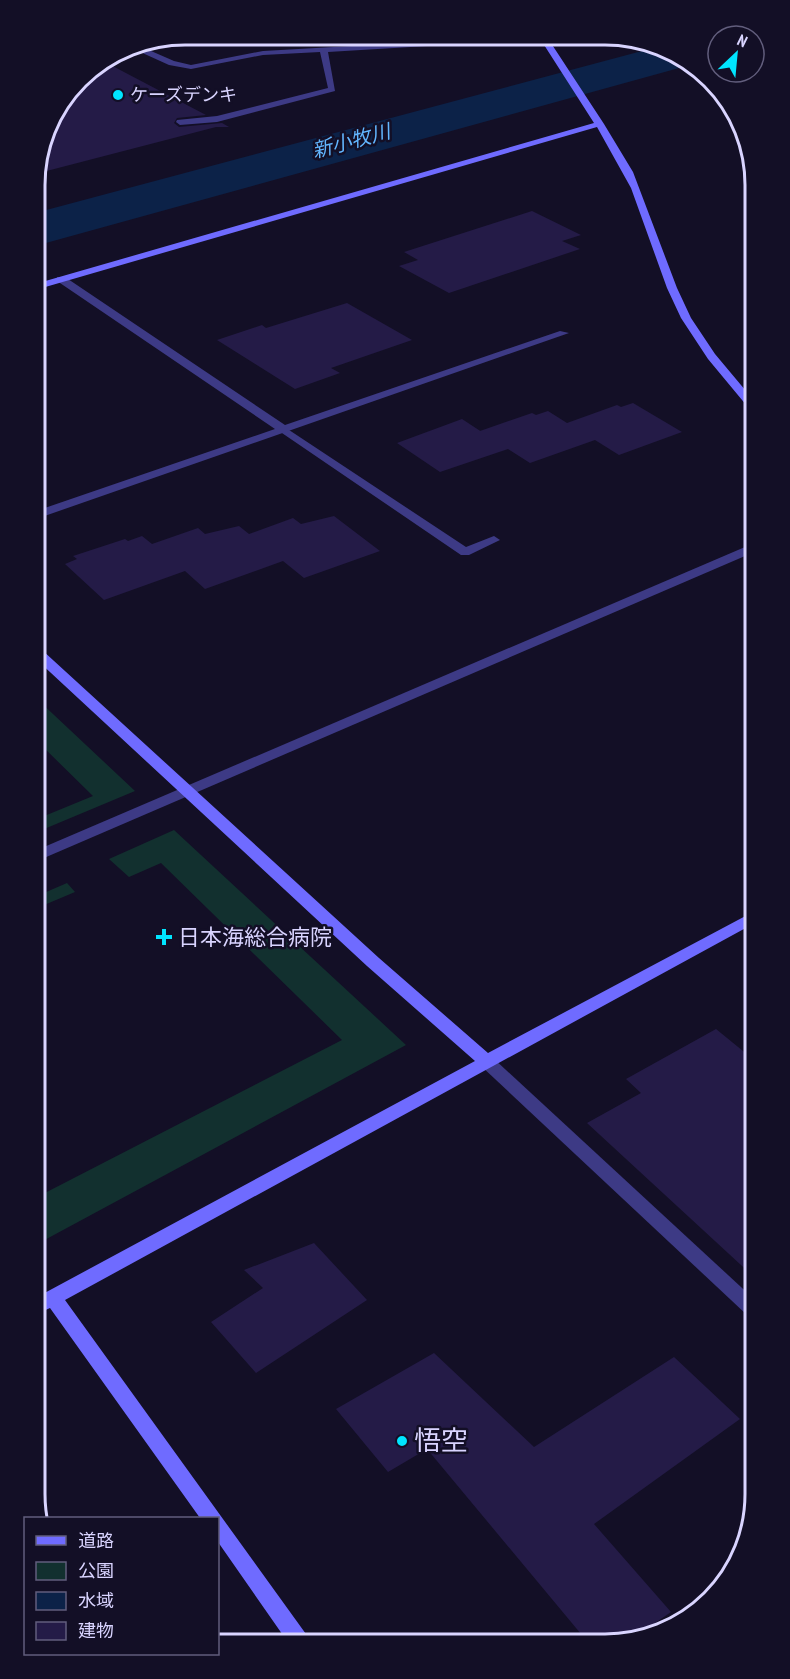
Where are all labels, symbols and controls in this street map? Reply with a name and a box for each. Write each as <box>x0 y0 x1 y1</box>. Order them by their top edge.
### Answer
north arrow <box>706 24 766 84</box>
text: N <box>734 30 751 51</box>
place label: ケーズデンキ <box>130 83 237 106</box>
marker: ケーズデンキ <box>111 88 125 102</box>
water label: 新小牧川 <box>309 118 395 164</box>
place label: 日本海総合病院 <box>178 923 332 951</box>
marker: 日本海総合病院 <box>155 928 173 946</box>
place label: 悟空 <box>414 1423 468 1457</box>
marker: 悟空 <box>395 1434 409 1448</box>
legend <box>24 1517 219 1655</box>
text: 道路 <box>78 1529 114 1552</box>
text: 公園 <box>78 1559 114 1582</box>
text: 水域 <box>78 1589 114 1612</box>
text: 建物 <box>78 1619 114 1642</box>

